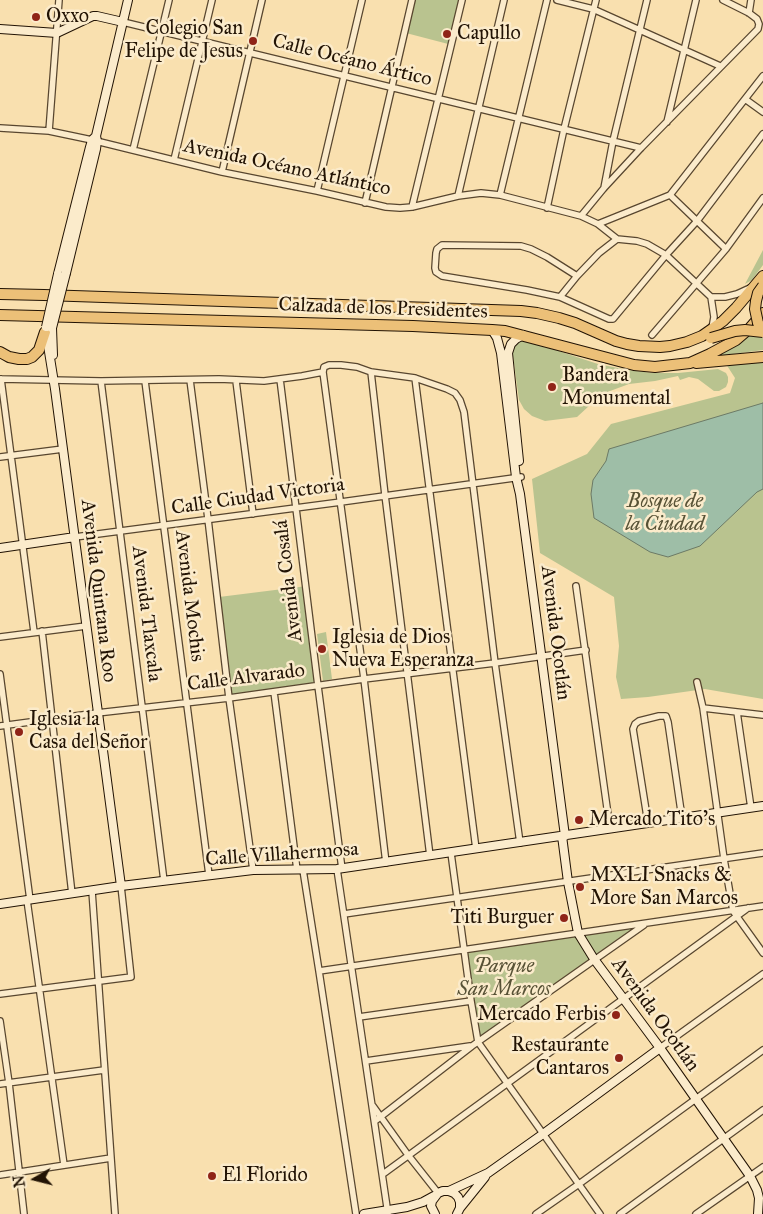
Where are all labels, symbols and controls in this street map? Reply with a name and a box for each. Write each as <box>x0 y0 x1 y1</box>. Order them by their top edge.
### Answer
place label: Oxxo <box>46 5 89 29</box>
marker: Oxxo <box>30 11 42 23</box>
place label: Colegio San Felipe de Jesus <box>125 17 243 64</box>
place label: Capullo <box>457 22 521 46</box>
marker: Capullo <box>441 28 453 40</box>
street label: Calle Océano Ártico <box>270 30 434 92</box>
marker: Colegio San Felipe de Jesus <box>247 35 259 47</box>
street label: Avenida Océano Atlántico <box>181 134 393 202</box>
street label: Calzada de los Presidentes <box>278 293 488 325</box>
place label: Bandera Monumental <box>562 364 671 411</box>
marker: Bandera Monumental <box>546 381 558 393</box>
street label: Calle Ciudad Victoria <box>170 473 346 521</box>
park label: Bosque de la Ciudad <box>625 490 705 537</box>
street label: Avenida Quintana Roo <box>75 498 121 684</box>
street label: Avenida Cosalá <box>270 519 308 643</box>
street label: Avenida Mochis <box>169 529 209 663</box>
street label: Avenida Tlaxcala <box>126 545 166 683</box>
street label: Avenida Ocotlán <box>535 565 575 701</box>
place label: Iglesia de Dios Nueva Esperanza <box>332 626 474 673</box>
marker: Iglesia de Dios Nueva Esperanza <box>316 643 328 655</box>
street label: Calle Alvarado <box>186 659 306 697</box>
place label: Iglesia la Casa del Señor <box>29 708 148 755</box>
marker: Iglesia la Casa del Señor <box>13 726 25 738</box>
place label: Mercado Tito's <box>589 808 715 832</box>
marker: Mercado Tito's <box>573 814 585 826</box>
street label: Calle Villahermosa <box>204 838 360 872</box>
place label: MXLI Snacks & More San Marcos <box>590 864 738 911</box>
marker: MXLI Snacks & More San Marcos <box>574 881 586 893</box>
place label: Titi Burguer <box>451 906 554 930</box>
marker: Titi Burguer <box>558 912 570 924</box>
street label: Avenida Ocotlán <box>606 953 704 1077</box>
park label: Parque San Marcos <box>457 955 551 1002</box>
place label: Mercado Ferbis <box>477 1003 606 1027</box>
marker: Mercado Ferbis <box>610 1009 622 1021</box>
place label: Restaurante Cantaros <box>511 1034 609 1081</box>
marker: Restaurante Cantaros <box>613 1052 625 1064</box>
north arrow <box>10 1154 60 1204</box>
place label: El Florido <box>222 1164 308 1188</box>
marker: El Florido <box>206 1170 218 1182</box>
text: N <box>10 1174 29 1188</box>

